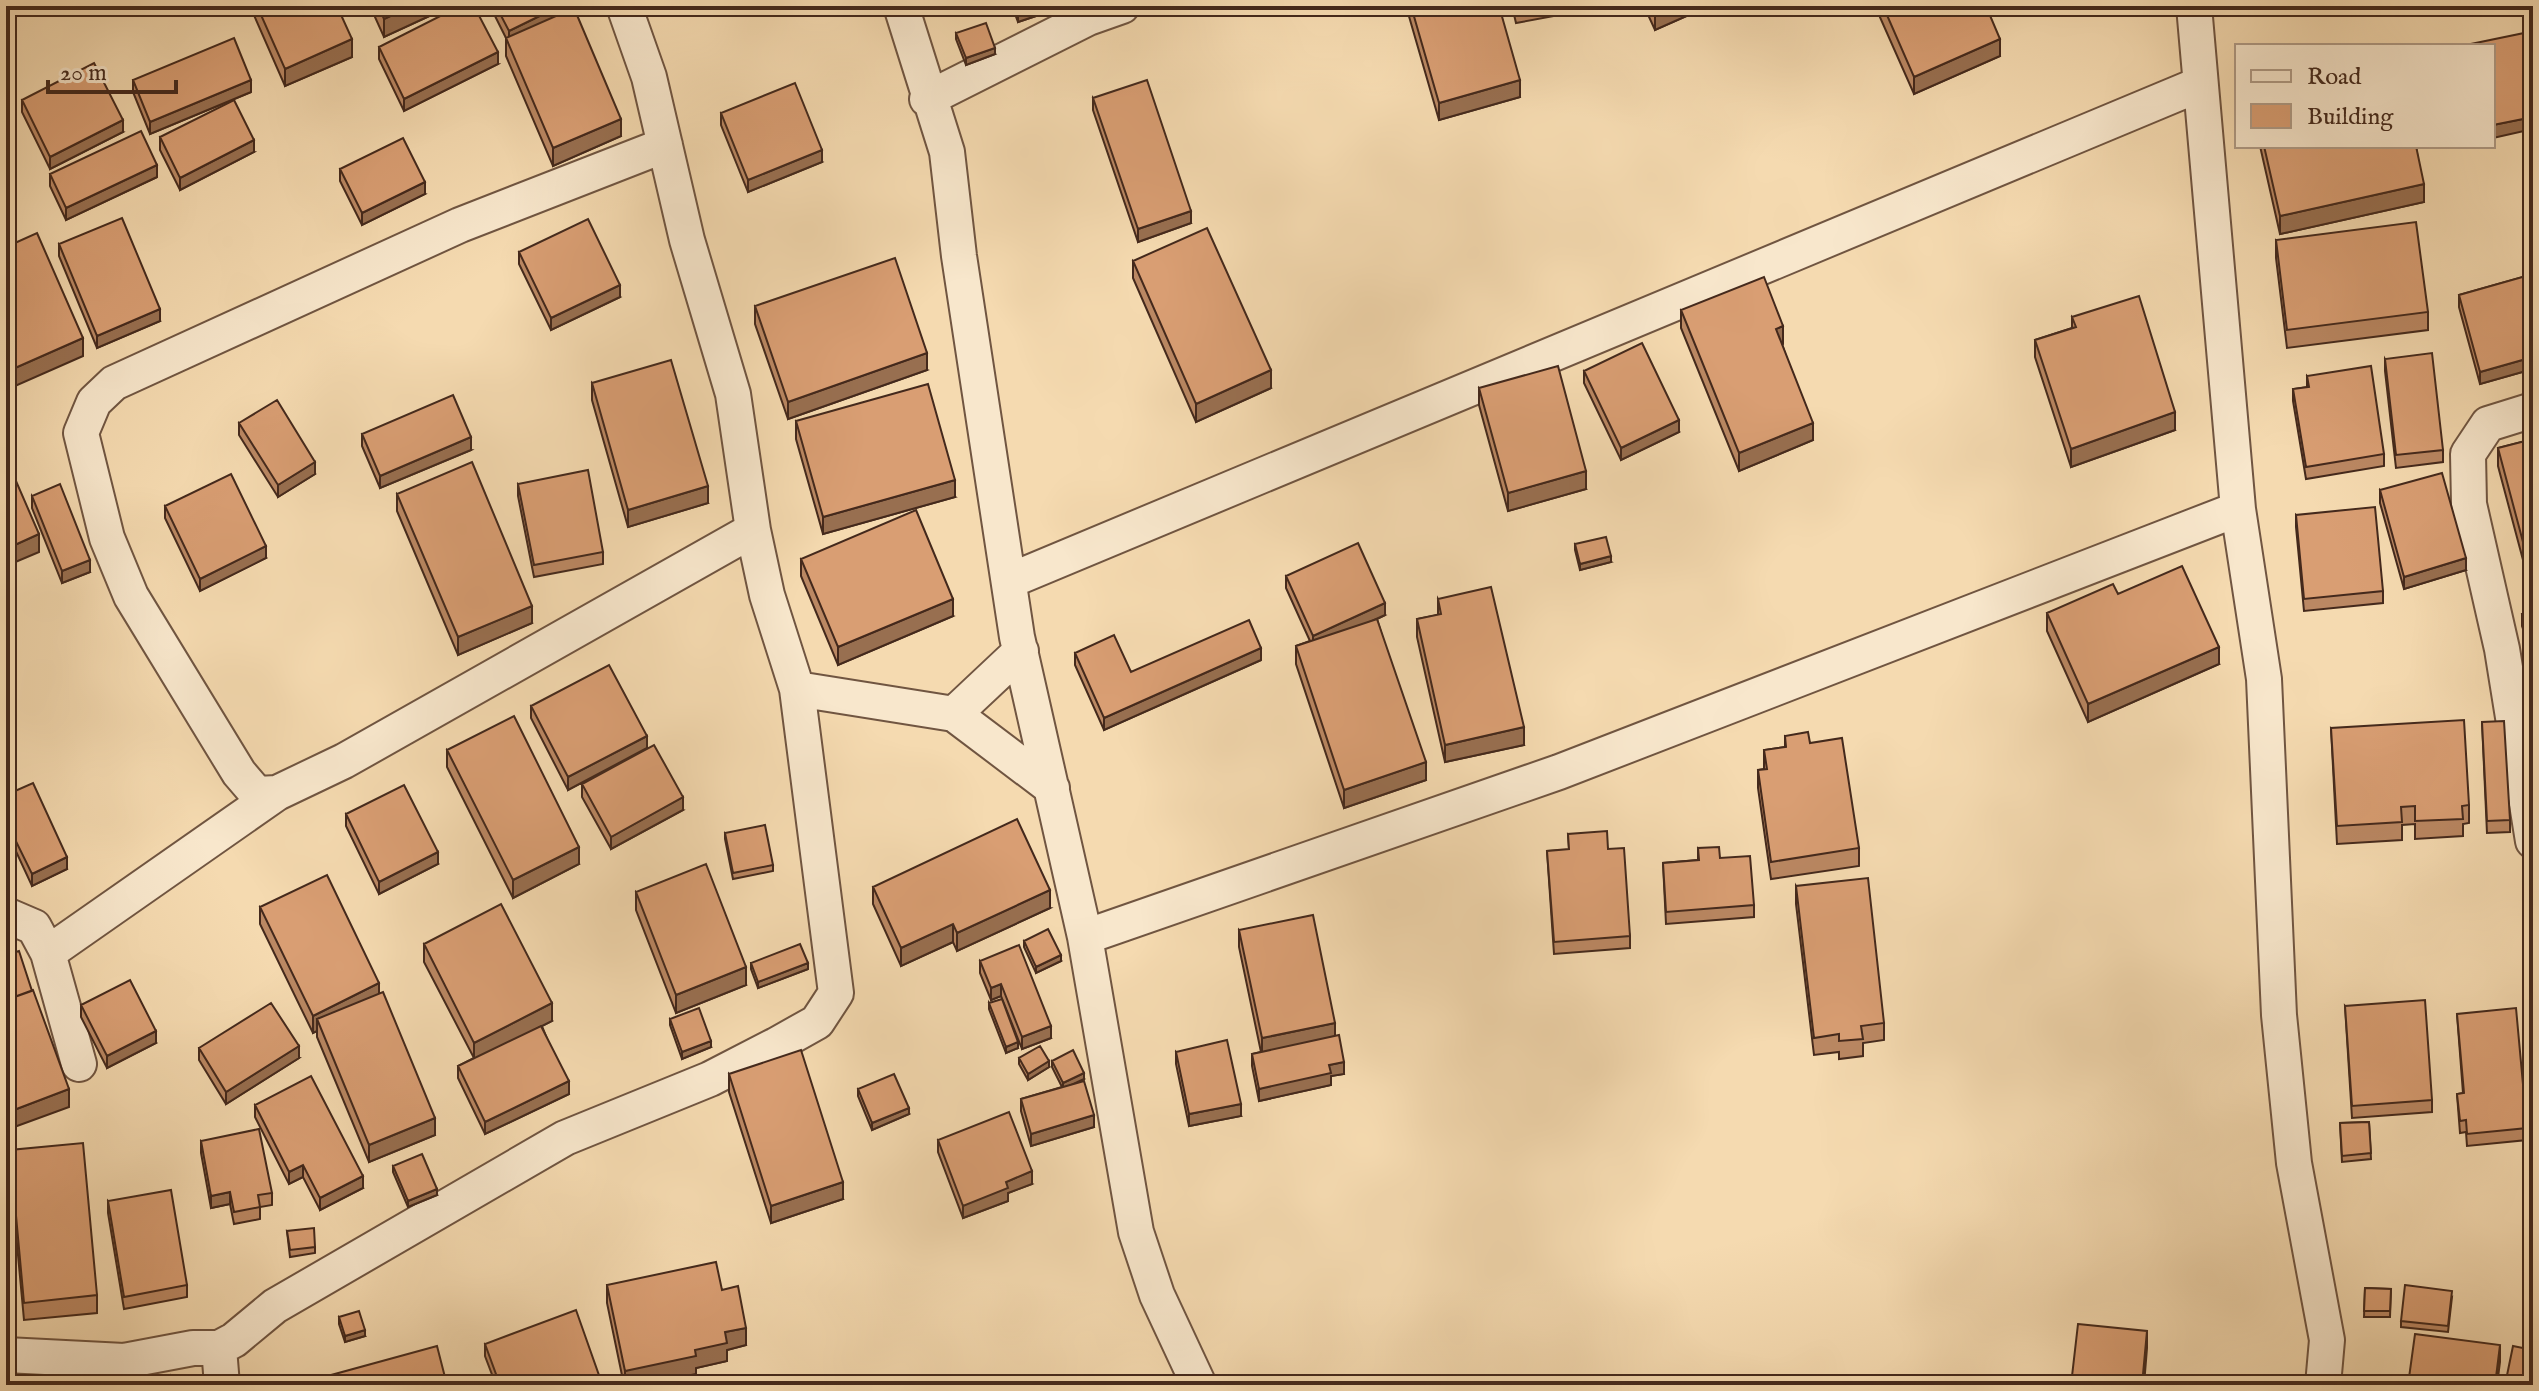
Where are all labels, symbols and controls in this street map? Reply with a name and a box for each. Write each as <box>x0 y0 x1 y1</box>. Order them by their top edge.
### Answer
scale bar <box>48 44 176 94</box>
legend <box>2235 44 2495 148</box>
text: 20 m <box>60 58 107 89</box>
text: Road <box>2307 62 2361 93</box>
text: Building <box>2307 102 2394 133</box>

